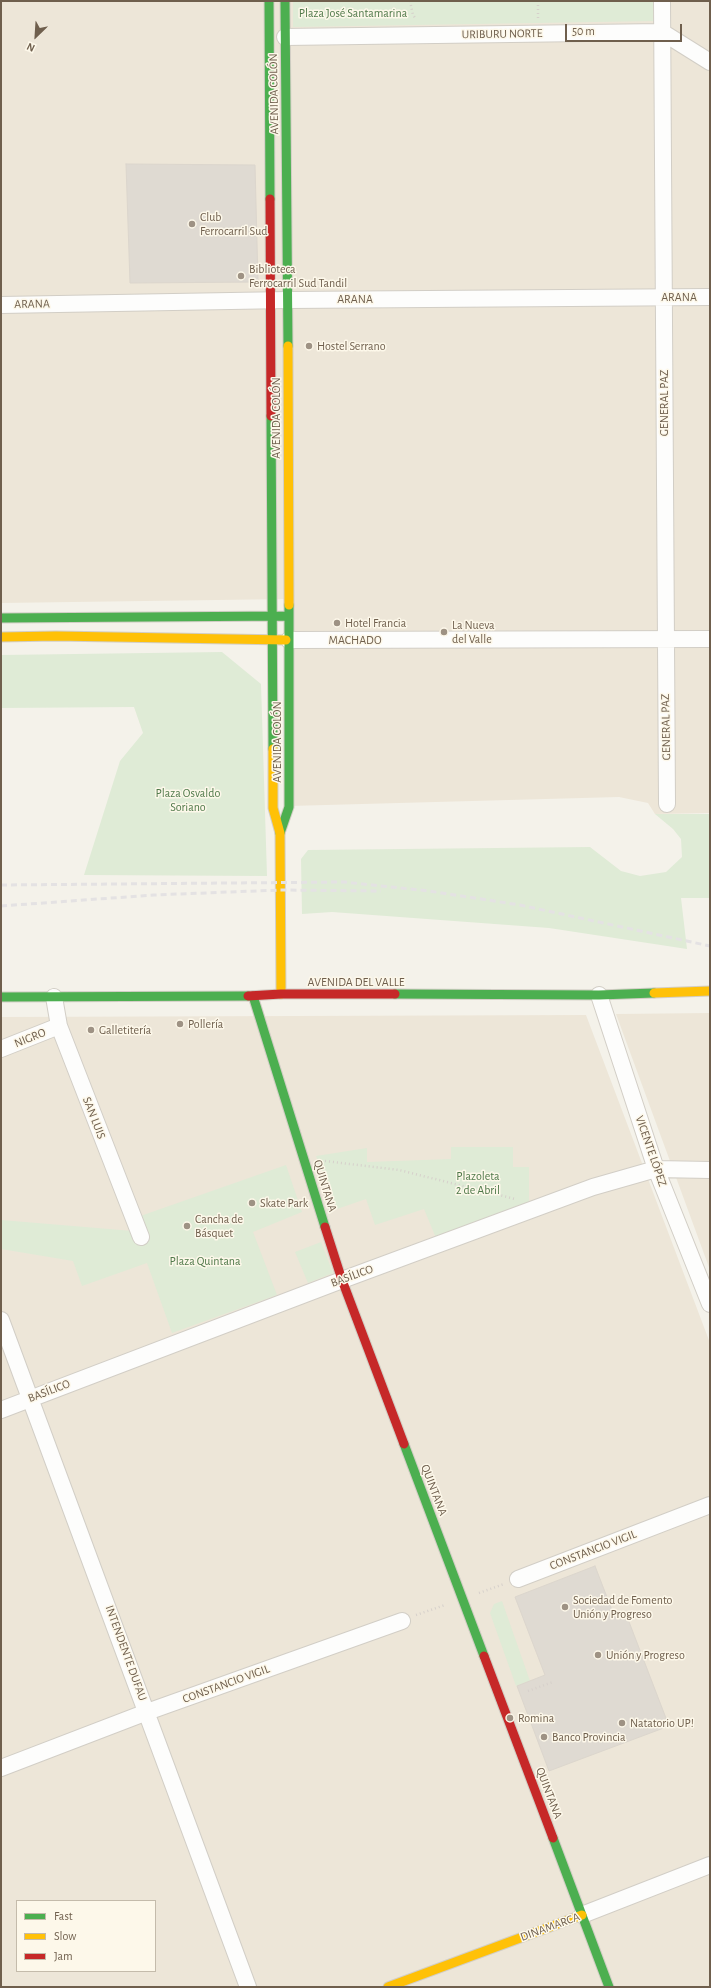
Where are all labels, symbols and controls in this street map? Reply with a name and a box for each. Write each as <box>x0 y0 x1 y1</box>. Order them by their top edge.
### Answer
park label: Plaza José Santamarina <box>299 6 407 20</box>
north arrow <box>16 16 56 56</box>
scale bar <box>567 16 684 42</box>
text: 50 m <box>572 25 595 37</box>
street label: URIBURU NORTE <box>462 26 542 42</box>
text: N <box>25 41 37 54</box>
street label: AVENIDA COLÓN <box>266 53 282 135</box>
place label: Club Ferrocarril Sud <box>200 210 267 238</box>
marker: Club Ferrocarril Sud <box>187 219 197 229</box>
place label: Biblioteca Ferrocarril Sud Tandil <box>249 262 347 290</box>
marker: Biblioteca Ferrocarril Sud Tandil <box>236 271 246 281</box>
street label: ARANA <box>661 290 697 304</box>
street label: ARANA <box>337 292 373 306</box>
street label: ARANA <box>14 296 50 312</box>
place label: Hostel Serrano <box>317 339 386 353</box>
marker: Hostel Serrano <box>304 341 314 351</box>
street label: GENERAL PAZ <box>657 370 671 436</box>
street label: AVENIDA COLÓN <box>269 377 283 459</box>
place label: Hotel Francia <box>345 616 406 630</box>
marker: Hotel Francia <box>332 618 342 628</box>
place label: La Nueva del Valle <box>452 618 495 646</box>
marker: La Nueva del Valle <box>439 627 449 637</box>
street label: MACHADO <box>329 633 381 647</box>
street label: GENERAL PAZ <box>658 694 674 760</box>
street label: AVENIDA COLÓN <box>270 701 284 783</box>
park label: Plaza Osvaldo Soriano <box>156 786 220 814</box>
street label: AVENIDA DEL VALLE <box>308 975 404 989</box>
place label: Pollería <box>188 1017 223 1031</box>
marker: Pollería <box>175 1019 185 1029</box>
place label: Galletitería <box>99 1023 151 1037</box>
street label: NIGRO <box>12 1025 48 1051</box>
marker: Galletitería <box>86 1025 96 1035</box>
street label: SAN LUIS <box>79 1095 109 1141</box>
street label: VICENTE LÓPEZ <box>632 1114 670 1188</box>
street label: QUINTANA <box>310 1158 340 1214</box>
park label: Plazoleta 2 de Abril <box>456 1169 500 1197</box>
place label: Skate Park <box>260 1196 308 1210</box>
marker: Skate Park <box>247 1198 257 1208</box>
place label: Cancha de Básquet <box>195 1212 243 1240</box>
marker: Cancha de Básquet <box>182 1221 192 1231</box>
park label: Plaza Quintana <box>169 1254 241 1268</box>
street label: BASÍLICO <box>329 1262 375 1290</box>
street label: BASÍLICO <box>26 1376 72 1406</box>
street label: QUINTANA <box>418 1462 450 1518</box>
street label: CONSTANCIO VIGIL <box>548 1527 638 1573</box>
place label: Sociedad de Fomento Unión y Progreso <box>573 1593 672 1621</box>
marker: Sociedad de Fomento Unión y Progreso <box>560 1602 570 1612</box>
street label: INTENDENTE DUFAU <box>102 1603 150 1703</box>
place label: Unión y Progreso <box>606 1648 685 1662</box>
marker: Unión y Progreso <box>593 1650 603 1660</box>
street label: CONSTANCIO VIGIL <box>180 1662 272 1706</box>
place label: Romina <box>518 1711 554 1725</box>
marker: Romina <box>505 1713 515 1723</box>
place label: Natatorio UP! <box>630 1716 694 1730</box>
marker: Natatorio UP! <box>617 1718 627 1728</box>
place label: Banco Provincia <box>552 1730 625 1744</box>
marker: Banco Provincia <box>539 1732 549 1742</box>
street label: QUINTANA <box>533 1765 565 1821</box>
legend <box>16 1900 156 1972</box>
text: Fast <box>54 1910 73 1922</box>
street label: DINAMARCA <box>518 1910 582 1944</box>
text: Slow <box>54 1930 76 1942</box>
text: Jam <box>54 1950 73 1962</box>

